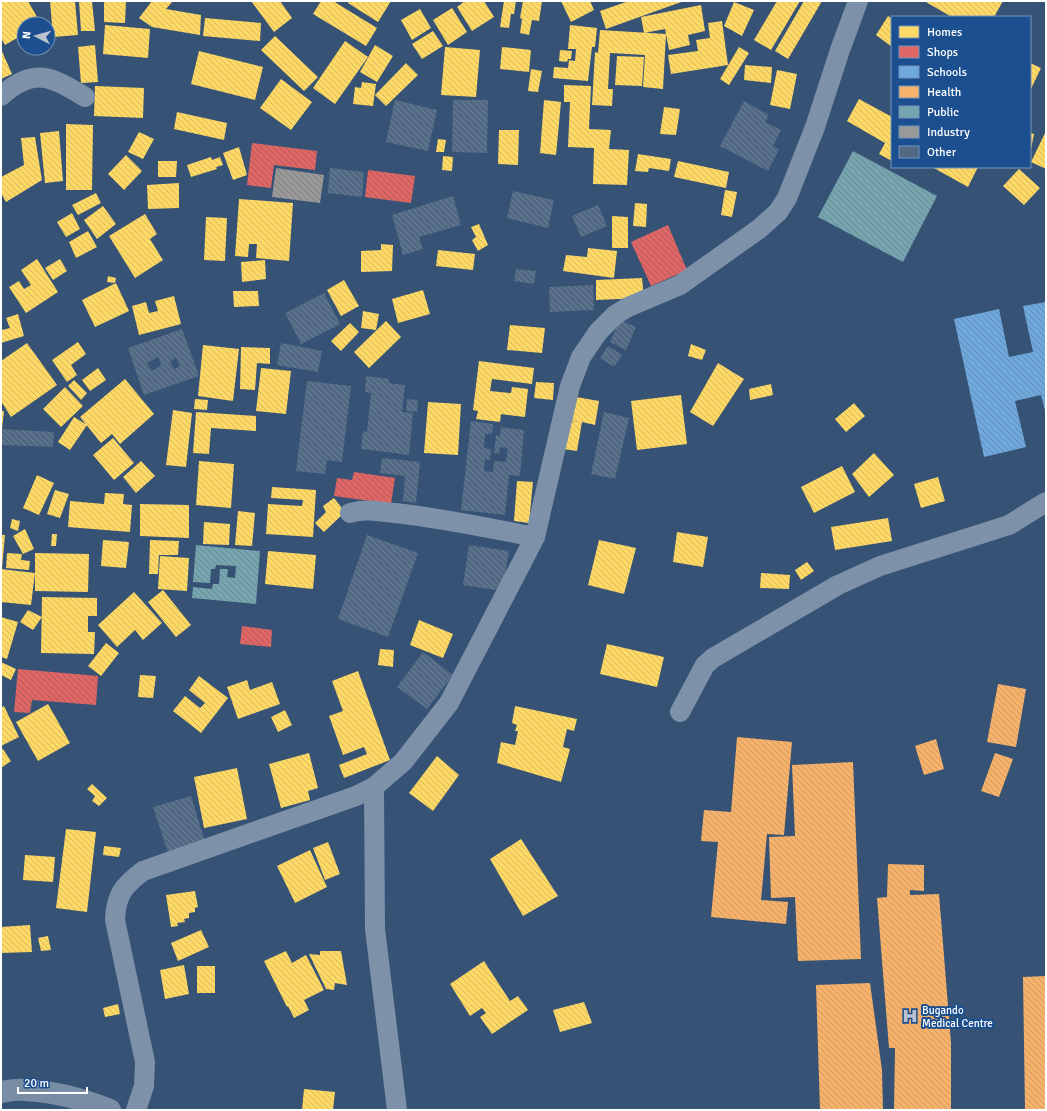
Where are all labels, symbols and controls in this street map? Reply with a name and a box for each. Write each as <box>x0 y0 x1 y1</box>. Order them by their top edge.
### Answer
north arrow <box>16 16 56 56</box>
legend <box>891 16 1031 168</box>
text: Homes <box>927 25 962 40</box>
text: N <box>20 31 33 39</box>
text: Shops <box>927 45 958 60</box>
text: Schools <box>927 65 967 80</box>
text: Health <box>927 85 961 100</box>
text: Public <box>927 105 959 120</box>
text: Industry <box>927 125 970 140</box>
text: Other <box>927 145 957 160</box>
place label: Bugando Medical Centre <box>922 1004 993 1030</box>
hospital icon: Bugando Medical Centre <box>901 1007 919 1025</box>
scale bar <box>18 1069 87 1095</box>
text: 20 m <box>24 1076 49 1091</box>

